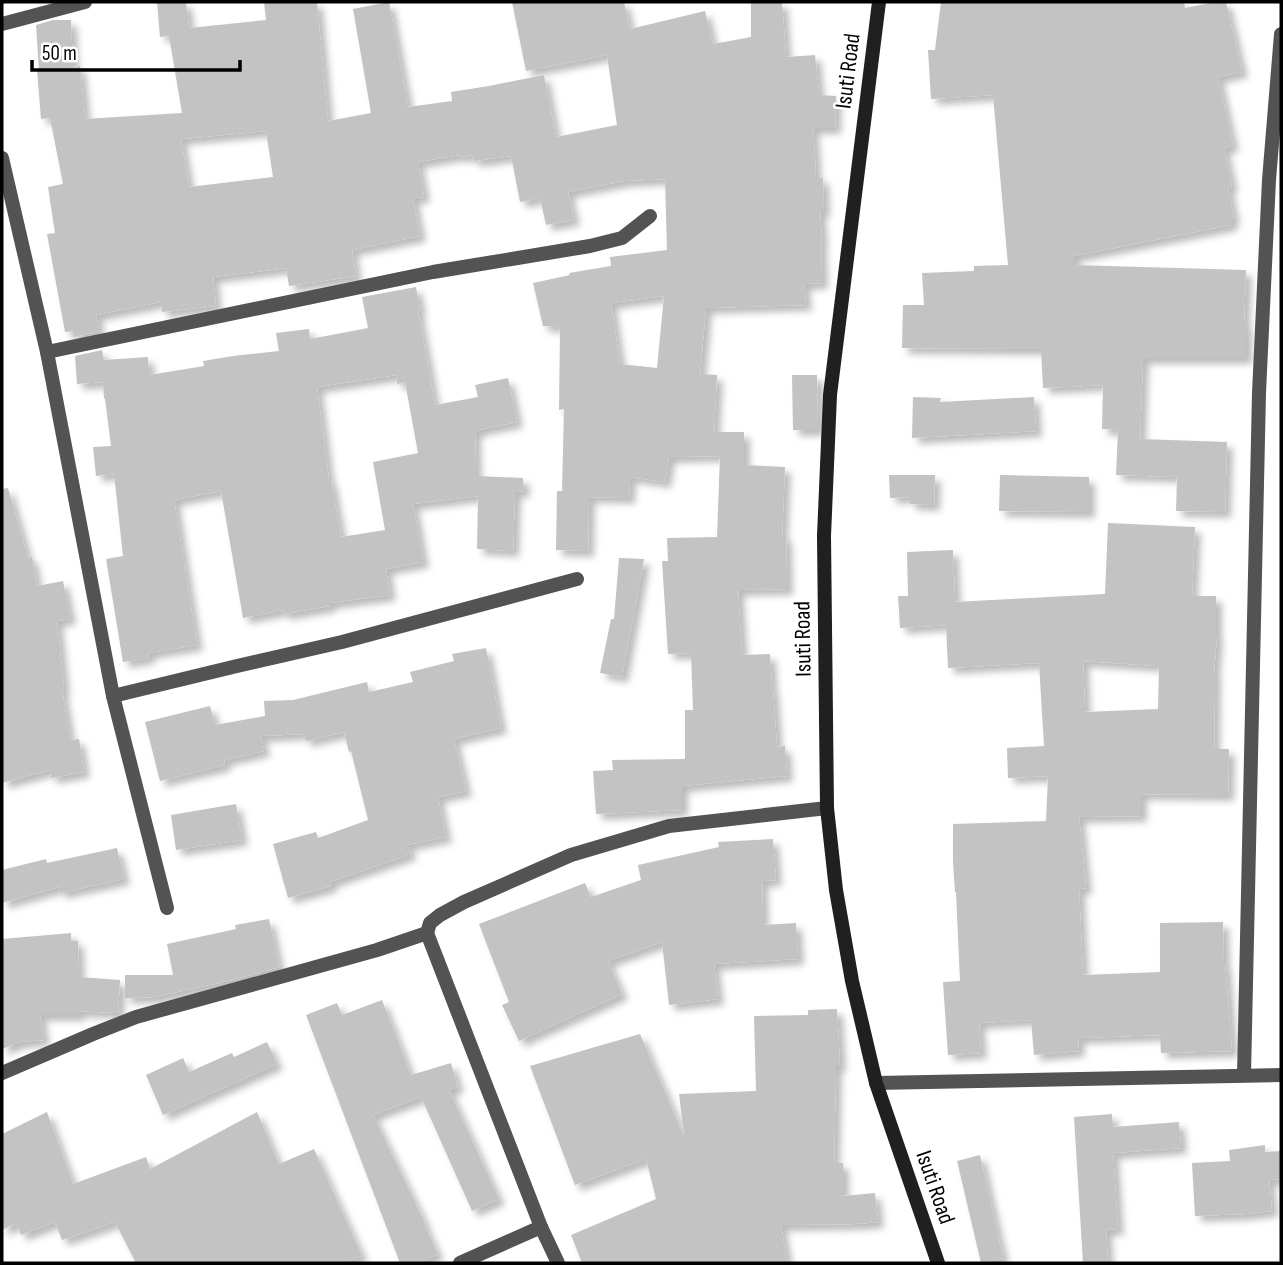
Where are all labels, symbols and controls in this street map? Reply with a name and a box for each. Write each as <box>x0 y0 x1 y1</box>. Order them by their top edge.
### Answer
scale bar <box>32 28 240 72</box>
street label: Isuti Road <box>829 32 867 110</box>
text: 50 m <box>42 41 77 66</box>
street label: Isuti Road <box>788 601 818 677</box>
street label: Isuti Road <box>909 1147 961 1228</box>

